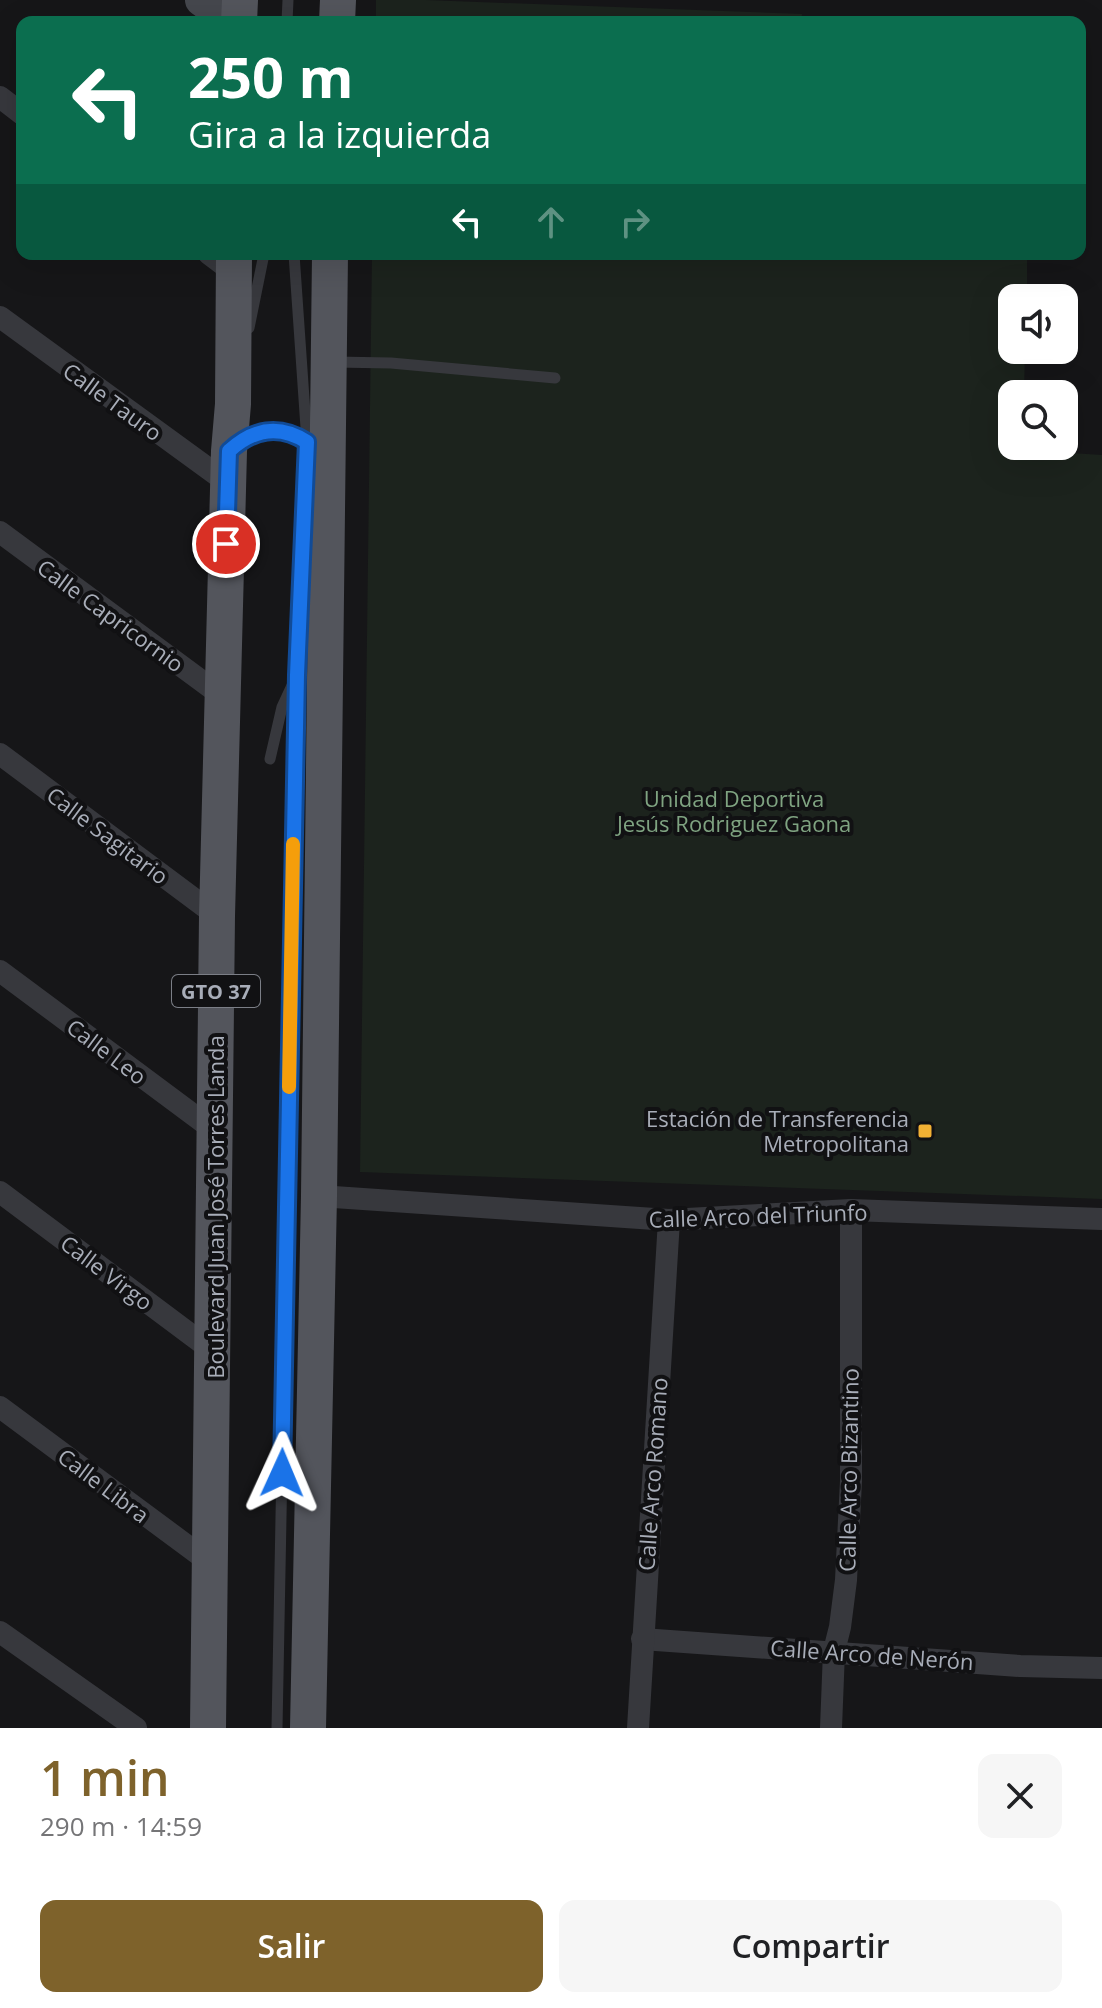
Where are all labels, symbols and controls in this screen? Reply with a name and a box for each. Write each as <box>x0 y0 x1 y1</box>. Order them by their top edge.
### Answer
text: 250 m <box>188 38 354 114</box>
icon: left <box>56 48 160 152</box>
text: Gira a la izquierda <box>188 110 491 159</box>
icon: left <box>445 200 489 244</box>
icon: ahead <box>529 200 573 244</box>
icon: right <box>613 200 657 244</box>
map controls <box>998 284 1078 460</box>
button: sound <box>998 284 1078 364</box>
street label: Calle Tauro <box>58 355 168 447</box>
button: search <box>998 380 1078 460</box>
pin <box>192 510 260 578</box>
icon: arrive <box>204 522 248 566</box>
street label: Calle Capricornio <box>32 552 190 678</box>
street label: Calle Sagitario <box>41 779 175 891</box>
park label: Unidad Deportiva Jesús Rodriguez Gaona <box>615 783 851 838</box>
road number: GTO 37 <box>172 975 260 1007</box>
street label: Calle Leo <box>61 1011 153 1091</box>
street label: Boulevard Juan José Torres Landa <box>200 1035 230 1379</box>
place label: Estación de Transferencia Metropolitana <box>646 1103 909 1158</box>
marker: Estación de Transferencia Metropolitana <box>916 1122 934 1140</box>
street label: Calle Arco del Triunfo <box>648 1196 868 1234</box>
street label: Calle Virgo <box>55 1227 159 1317</box>
street label: Calle Arco Bizantino <box>831 1368 865 1572</box>
street label: Calle Arco Romano <box>630 1376 674 1572</box>
position arrow <box>240 1431 324 1515</box>
street label: Calle Libra <box>52 1441 156 1529</box>
street label: Calle Arco de Nerón <box>769 1632 975 1676</box>
text: 1 min <box>40 1745 170 1810</box>
button: close <box>978 1754 1062 1838</box>
text: 290 m · 14:59 <box>40 1808 202 1844</box>
button: Salir <box>40 1900 543 1992</box>
button: Compartir <box>559 1900 1062 1992</box>

